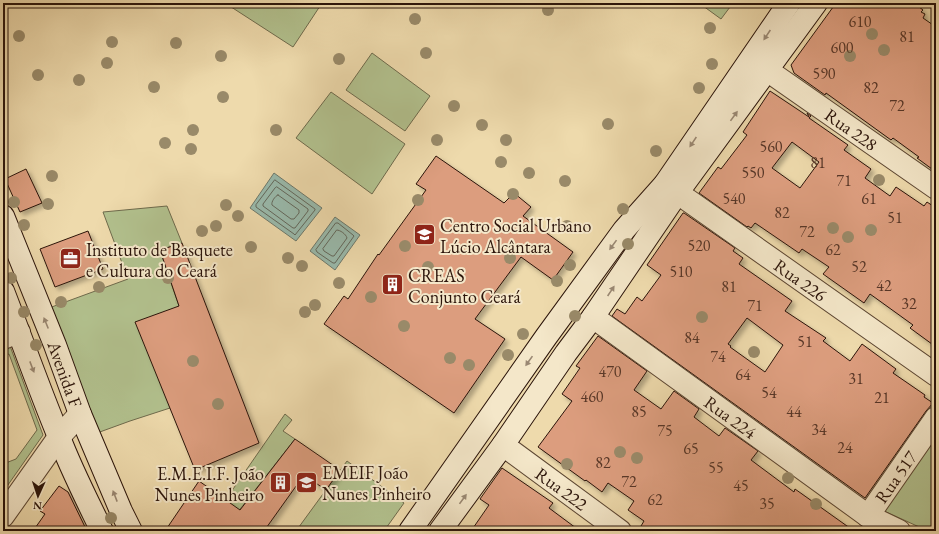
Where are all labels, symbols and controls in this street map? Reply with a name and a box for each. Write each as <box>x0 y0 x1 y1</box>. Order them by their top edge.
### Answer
house number: 610 <box>848 11 872 32</box>
house number: 81 <box>899 26 915 47</box>
one-way arrow <box>763 30 771 40</box>
house number: 600 <box>830 37 854 58</box>
house number: 590 <box>812 63 836 84</box>
house number: 82 <box>863 77 879 98</box>
house number: 72 <box>889 95 905 116</box>
street label: Rua 228 <box>821 103 882 155</box>
one-way arrow <box>730 110 738 121</box>
house number: 560 <box>759 136 783 157</box>
one-way arrow <box>689 137 697 148</box>
house number: 81 <box>810 152 826 173</box>
house number: 550 <box>741 162 765 183</box>
house number: 71 <box>836 170 852 191</box>
house number: 540 <box>722 188 746 209</box>
house number: 61 <box>861 188 877 209</box>
house number: 82 <box>774 202 790 223</box>
house number: 51 <box>887 207 903 228</box>
place label: Centro Social Urbano Lúcio Alcântara <box>440 214 591 258</box>
house number: 72 <box>799 221 815 242</box>
school or university icon: Centro Social Urbano Lúcio Alcântara <box>411 222 437 248</box>
house number: 520 <box>687 235 711 256</box>
place label: Instituto de Basquete e Cultura do Ceará <box>86 238 233 282</box>
one-way arrow <box>609 239 617 250</box>
house number: 62 <box>825 239 841 260</box>
office icon: Instituto de Basquete e Cultura do Ceará <box>58 246 84 272</box>
street label: Rua 226 <box>770 253 832 306</box>
house number: 52 <box>851 256 867 277</box>
house number: 510 <box>669 261 693 282</box>
place label: CREAS Conjunto Ceará <box>408 264 521 308</box>
building icon: CREAS Conjunto Ceará <box>379 272 405 298</box>
house number: 42 <box>876 275 892 296</box>
house number: 81 <box>721 276 737 297</box>
one-way arrow <box>607 285 615 296</box>
house number: 32 <box>901 293 917 314</box>
house number: 71 <box>747 295 763 316</box>
one-way arrow <box>42 316 48 328</box>
house number: 84 <box>684 327 700 348</box>
house number: 51 <box>797 331 813 352</box>
street label: Avenida F <box>43 337 88 410</box>
house number: 74 <box>710 346 726 367</box>
one-way arrow <box>525 356 533 367</box>
one-way arrow <box>30 361 36 373</box>
house number: 470 <box>598 361 622 382</box>
house number: 64 <box>735 364 751 385</box>
house number: 31 <box>848 368 864 389</box>
house number: 54 <box>761 382 777 403</box>
house number: 460 <box>580 386 604 407</box>
house number: 21 <box>874 387 890 408</box>
street label: Rua 224 <box>700 390 762 444</box>
house number: 85 <box>631 401 647 422</box>
house number: 44 <box>786 401 802 422</box>
house number: 34 <box>811 419 827 440</box>
house number: 75 <box>657 420 673 441</box>
house number: 24 <box>837 437 853 458</box>
house number: 65 <box>683 438 699 459</box>
street label: Rua 517 <box>869 445 922 507</box>
house number: 82 <box>595 452 611 473</box>
house number: 55 <box>708 457 724 478</box>
place label: EMEIF João Nunes Pinheiro <box>322 461 431 505</box>
street label: Rua 222 <box>531 461 593 515</box>
place label: E.M.E.I.F. João Nunes Pinheiro <box>155 462 264 506</box>
school or university icon: EMEIF João Nunes Pinheiro <box>294 469 320 495</box>
building icon: E.M.E.I.F. João Nunes Pinheiro <box>267 470 293 496</box>
house number: 72 <box>621 471 637 492</box>
house number: 45 <box>733 475 749 496</box>
north arrow <box>18 476 58 516</box>
one-way arrow <box>111 489 117 501</box>
house number: 62 <box>647 489 663 510</box>
house number: 35 <box>759 493 775 514</box>
one-way arrow <box>459 494 467 505</box>
text: N <box>33 499 42 513</box>

